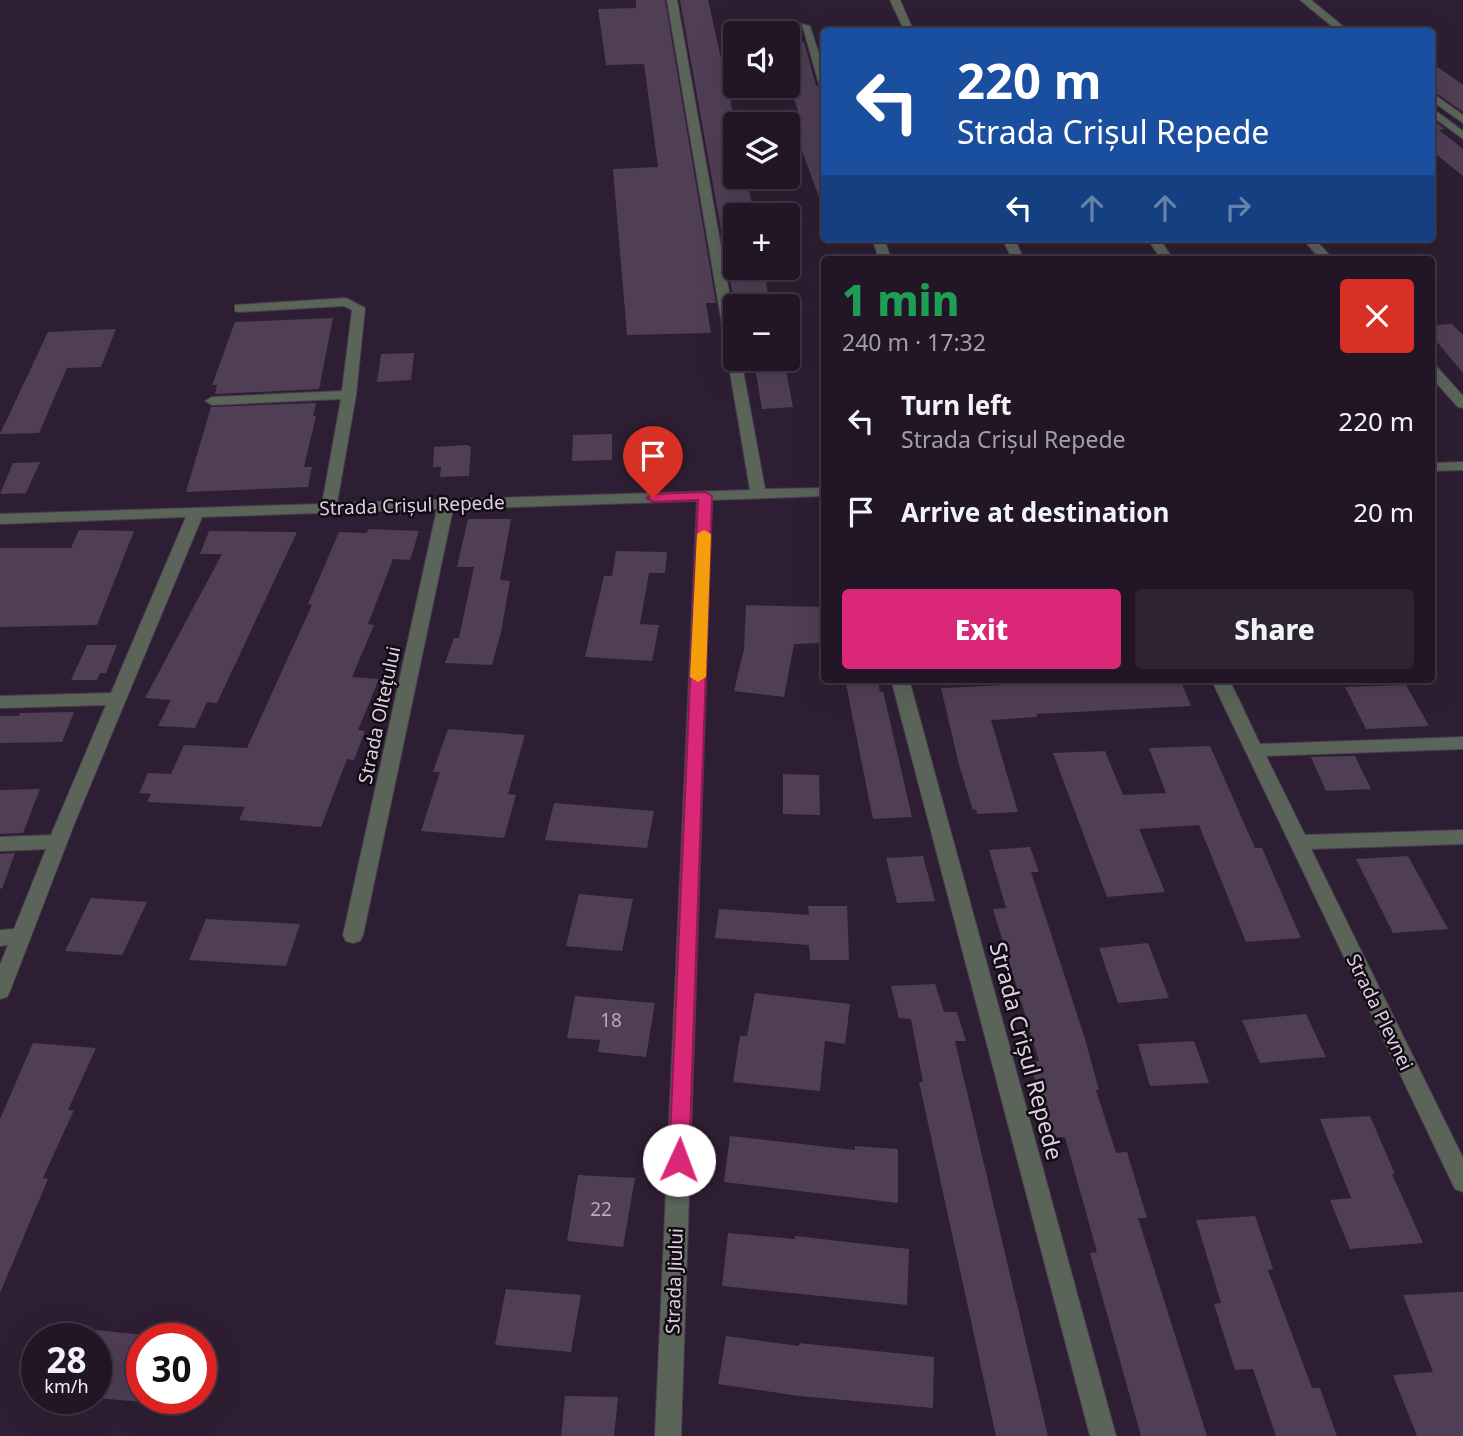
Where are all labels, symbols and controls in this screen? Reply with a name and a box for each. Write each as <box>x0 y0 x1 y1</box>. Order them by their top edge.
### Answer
map controls <box>723 21 800 371</box>
button: sound <box>723 21 800 98</box>
text: 220 m <box>957 47 1102 113</box>
icon: left <box>842 56 933 147</box>
text: Strada Crișul Repede <box>957 110 1269 153</box>
button: layers <box>723 112 800 189</box>
icon: left <box>1000 189 1038 227</box>
icon: ahead <box>1073 189 1111 227</box>
icon: ahead <box>1146 189 1184 227</box>
icon: right <box>1219 189 1257 227</box>
button: + <box>723 203 800 280</box>
text: 1 min <box>842 271 959 328</box>
button: close <box>1340 279 1414 353</box>
button: − <box>723 294 800 371</box>
text: 240 m · 17:32 <box>842 326 986 358</box>
text: Turn left <box>901 387 1012 423</box>
icon: left <box>842 402 880 440</box>
text: 220 m <box>1338 403 1414 439</box>
text: Strada Crișul Repede <box>901 423 1126 455</box>
pin <box>623 426 683 498</box>
icon: arrive <box>634 437 672 475</box>
street label: Strada Crișul Repede <box>319 489 505 521</box>
icon: arrive <box>842 493 880 531</box>
text: Arrive at destination <box>901 494 1170 530</box>
text: 20 m <box>1353 494 1414 530</box>
button: Exit <box>842 589 1121 669</box>
button: Share <box>1135 589 1414 669</box>
street label: Strada Oltețului <box>352 644 406 786</box>
street label: Strada Crișul Repede <box>982 938 1071 1163</box>
street label: Strada Plevnei <box>1341 949 1419 1075</box>
house number: 18 <box>600 1007 622 1033</box>
position arrow <box>642 1123 716 1197</box>
house number: 22 <box>590 1196 612 1222</box>
street label: Strada Jiului <box>659 1228 689 1334</box>
speed limit sign: 30 <box>126 1323 217 1414</box>
text: 28 <box>46 1336 87 1383</box>
text: km/h <box>44 1374 89 1398</box>

